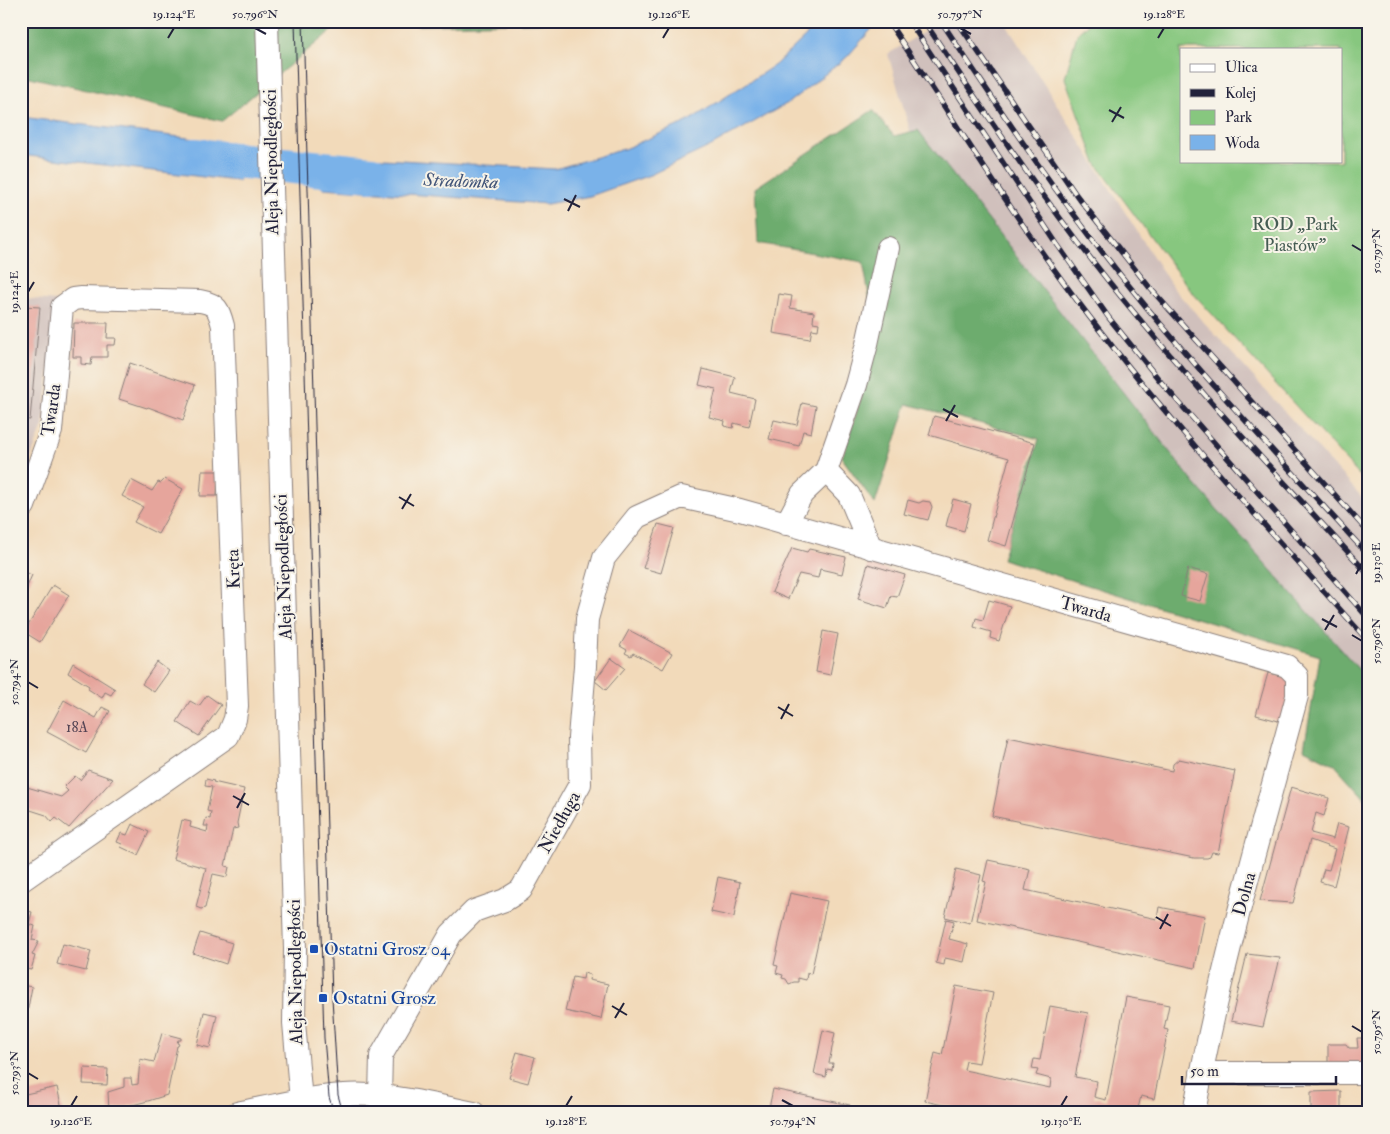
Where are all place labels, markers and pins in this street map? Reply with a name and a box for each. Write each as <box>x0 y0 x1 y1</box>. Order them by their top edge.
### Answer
place label: Ostatni Grosz 04 <box>324 938 451 961</box>
marker: Ostatni Grosz 04 <box>308 943 320 955</box>
place label: Ostatni Grosz <box>333 987 436 1010</box>
marker: Ostatni Grosz <box>317 992 329 1004</box>

